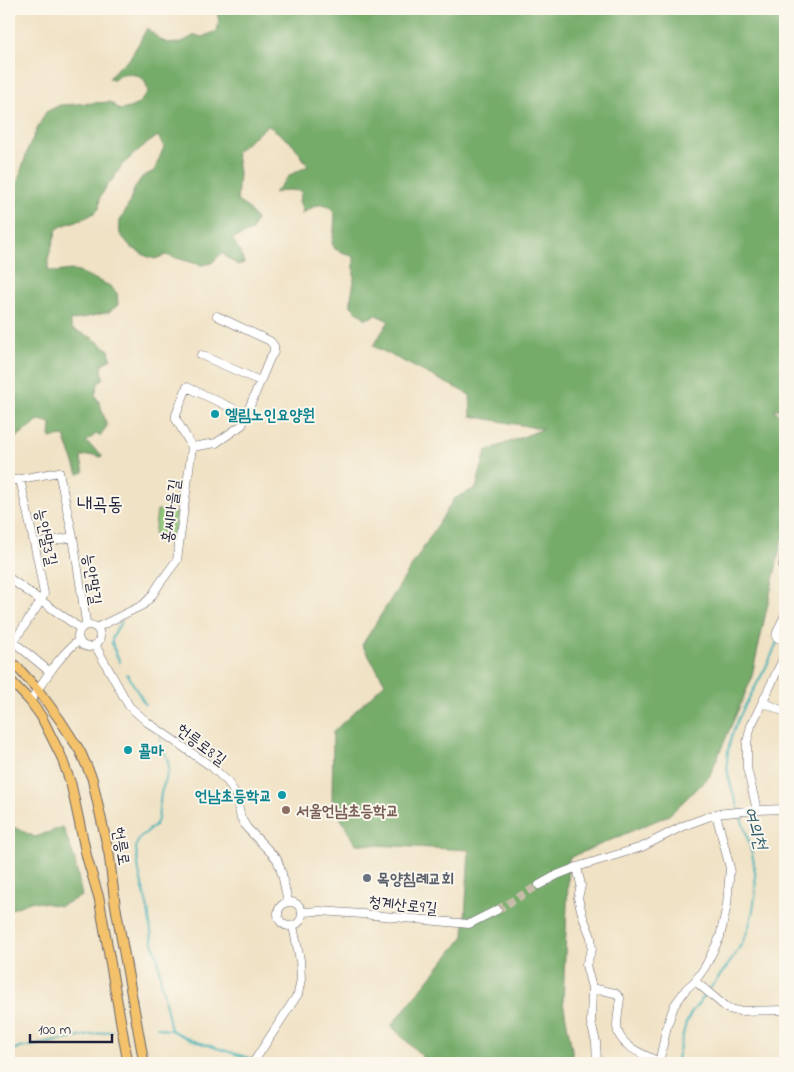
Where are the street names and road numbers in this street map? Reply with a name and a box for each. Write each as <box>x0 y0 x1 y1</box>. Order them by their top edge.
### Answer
street label: 홍씨마을길 <box>156 478 188 545</box>
street label: 능안말3길 <box>27 507 63 568</box>
street label: 능안말길 <box>75 552 107 607</box>
street label: 헌릉로8길 <box>171 719 231 773</box>
street label: 헌릉로 <box>105 825 135 867</box>
street label: 청계산로9길 <box>367 890 439 922</box>

